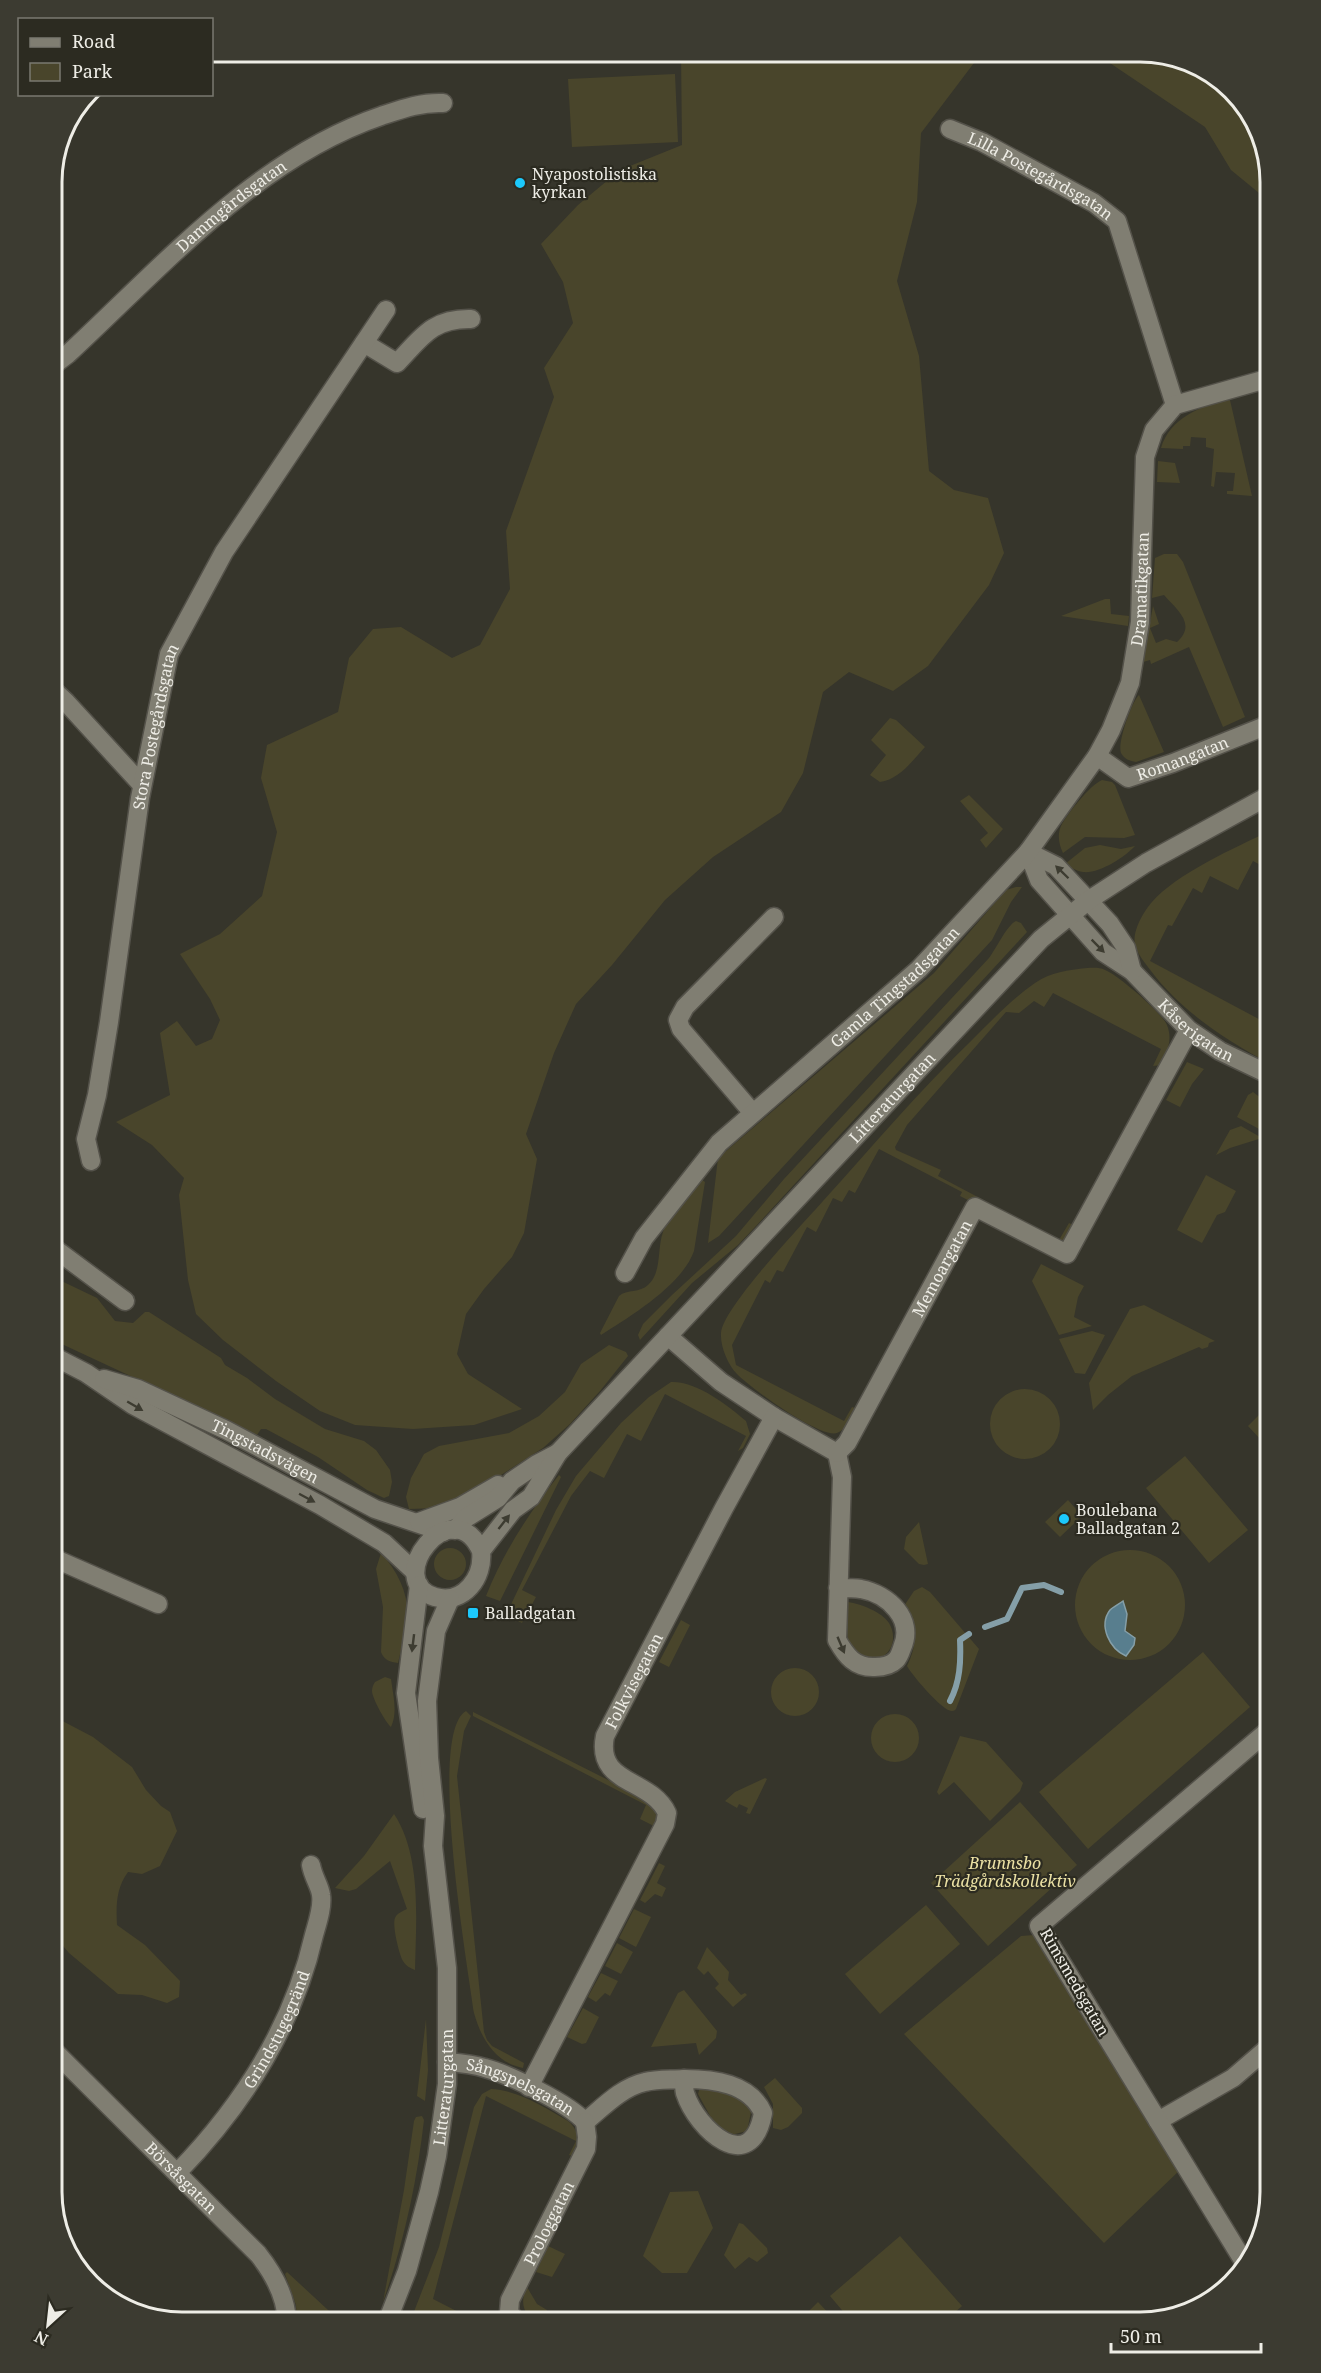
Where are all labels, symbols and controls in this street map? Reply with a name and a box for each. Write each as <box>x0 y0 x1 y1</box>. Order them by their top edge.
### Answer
legend <box>18 18 213 96</box>
text: Road <box>72 29 115 53</box>
text: Park <box>72 59 112 83</box>
street label: Lilla Postegårdsgatan <box>965 126 1118 225</box>
street label: Dammgårdsgatan <box>171 155 291 257</box>
place label: Nyapostolistiska kyrkan <box>532 163 657 203</box>
marker: Nyapostolistiska kyrkan <box>513 176 527 190</box>
street label: Dramatikgatan <box>1125 532 1154 648</box>
street label: Stora Postegårdsgatan <box>128 639 184 811</box>
street label: Romangatan <box>1134 731 1232 785</box>
one-way arrow <box>1054 865 1069 879</box>
street label: Gamla Tingstadsgatan <box>825 922 964 1052</box>
one-way arrow <box>1091 939 1105 953</box>
street label: Kåserigatan <box>1153 994 1237 1067</box>
street label: Litteraturgatan <box>844 1047 940 1148</box>
street label: Memoargatan <box>907 1216 977 1321</box>
one-way arrow <box>127 1400 143 1411</box>
street label: Tingstadsvägen <box>208 1414 323 1488</box>
one-way arrow <box>299 1493 316 1503</box>
place label: Boulebana Balladgatan 2 <box>1076 1499 1180 1539</box>
marker: Boulebana Balladgatan 2 <box>1057 1512 1071 1526</box>
one-way arrow <box>498 1514 510 1529</box>
place label: Balladgatan <box>485 1602 576 1624</box>
marker: Balladgatan <box>466 1606 480 1620</box>
street label: Folkvisegatan <box>600 1629 668 1733</box>
one-way arrow <box>408 1634 418 1653</box>
one-way arrow <box>836 1637 846 1655</box>
park label: Brunnsbo Trädgårdskollektiv <box>934 1852 1076 1892</box>
street label: Rimsmedsgatan <box>1035 1924 1115 2040</box>
street label: Grindstugegränd <box>238 1967 315 2093</box>
street label: Litteraturgatan <box>428 2029 459 2147</box>
street label: Sångspelsgatan <box>465 2053 579 2120</box>
street label: Börsåsgatan <box>141 2137 222 2219</box>
street label: Prologgatan <box>518 2177 579 2269</box>
north arrow <box>18 2295 78 2355</box>
scale bar <box>1111 2316 1261 2354</box>
text: 50 m <box>1120 2324 1162 2348</box>
text: N <box>30 2326 52 2351</box>

